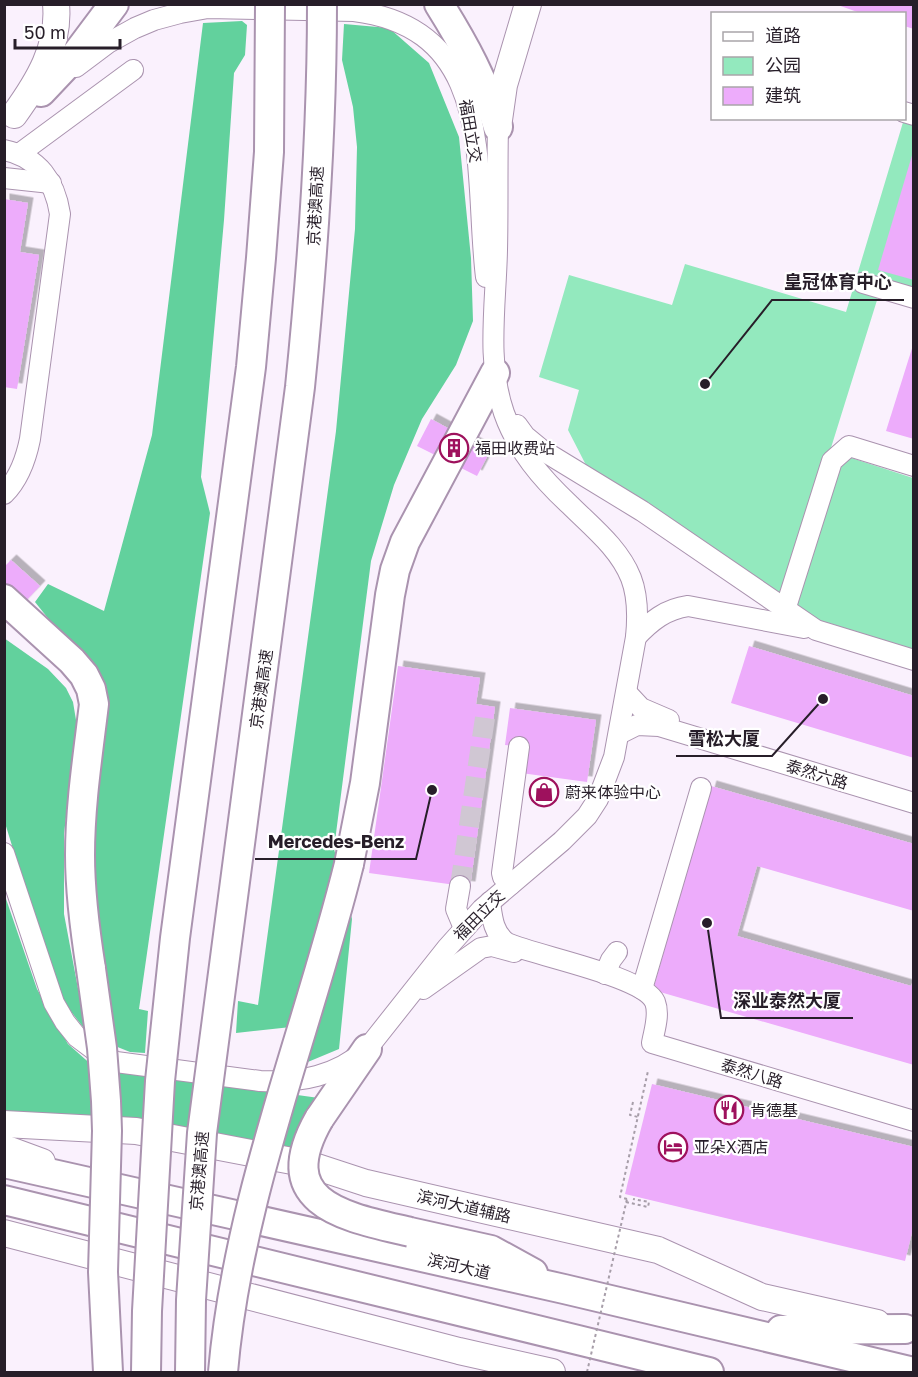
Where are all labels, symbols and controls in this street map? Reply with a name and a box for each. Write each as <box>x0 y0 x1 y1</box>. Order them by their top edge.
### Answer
scale bar <box>15 12 120 50</box>
legend <box>711 12 906 120</box>
text: 50 m <box>24 21 66 43</box>
text: 道路 <box>765 24 801 46</box>
text: 公园 <box>765 54 801 76</box>
text: 建筑 <box>765 84 801 106</box>
street label: 福田立交 <box>456 98 486 164</box>
street label: 京港澳高速 <box>303 166 327 246</box>
callout: 皇冠体育中心 <box>772 264 904 300</box>
text: 皇冠体育中心 <box>784 270 892 292</box>
building icon: 福田收费站 <box>438 432 470 464</box>
place label: 福田收费站 <box>475 438 555 458</box>
street label: 京港澳高速 <box>246 648 276 730</box>
callout: 雪松大厦 <box>676 720 772 756</box>
text: 雪松大厦 <box>688 727 760 749</box>
street label: 泰然六路 <box>783 755 851 793</box>
shop icon: 蔚来体验中心 <box>528 776 560 808</box>
place label: 蔚来体验中心 <box>565 782 661 802</box>
callout: Mercedes-Benz <box>255 823 416 859</box>
text: Mercedes-Benz <box>268 830 404 852</box>
street label: 福田立交 <box>449 885 509 945</box>
callout: 深业泰然大厦 <box>721 982 853 1018</box>
text: 深业泰然大厦 <box>733 989 841 1011</box>
street label: 泰然八路 <box>718 1054 786 1092</box>
restaurant icon: 肯德基 <box>713 1094 745 1126</box>
place label: 肯德基 <box>750 1100 798 1120</box>
street label: 京港澳高速 <box>186 1130 212 1212</box>
hotel icon: 亚朵X酒店 <box>657 1131 689 1163</box>
place label: 亚朵X酒店 <box>694 1137 769 1157</box>
street label: 滨河大道辅路 <box>415 1185 513 1227</box>
street label: 滨河大道 <box>426 1249 492 1283</box>

